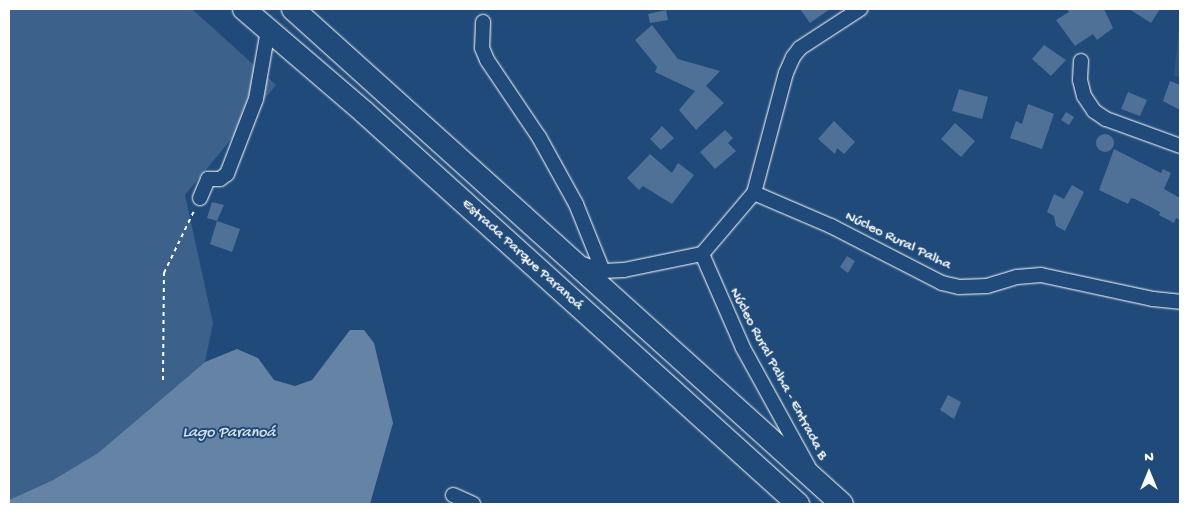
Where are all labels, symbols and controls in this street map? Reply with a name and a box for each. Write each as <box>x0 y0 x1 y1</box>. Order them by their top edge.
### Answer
street label: Estrada Parque Paranoá <box>457 195 587 315</box>
street label: Núcleo Rural Palha <box>842 207 954 275</box>
street label: Núcleo Rural Palha - Entrada B <box>725 285 831 463</box>
water label: Lago Paranoá <box>183 424 275 444</box>
north arrow <box>1124 448 1174 498</box>
text: N <box>1144 449 1154 466</box>

